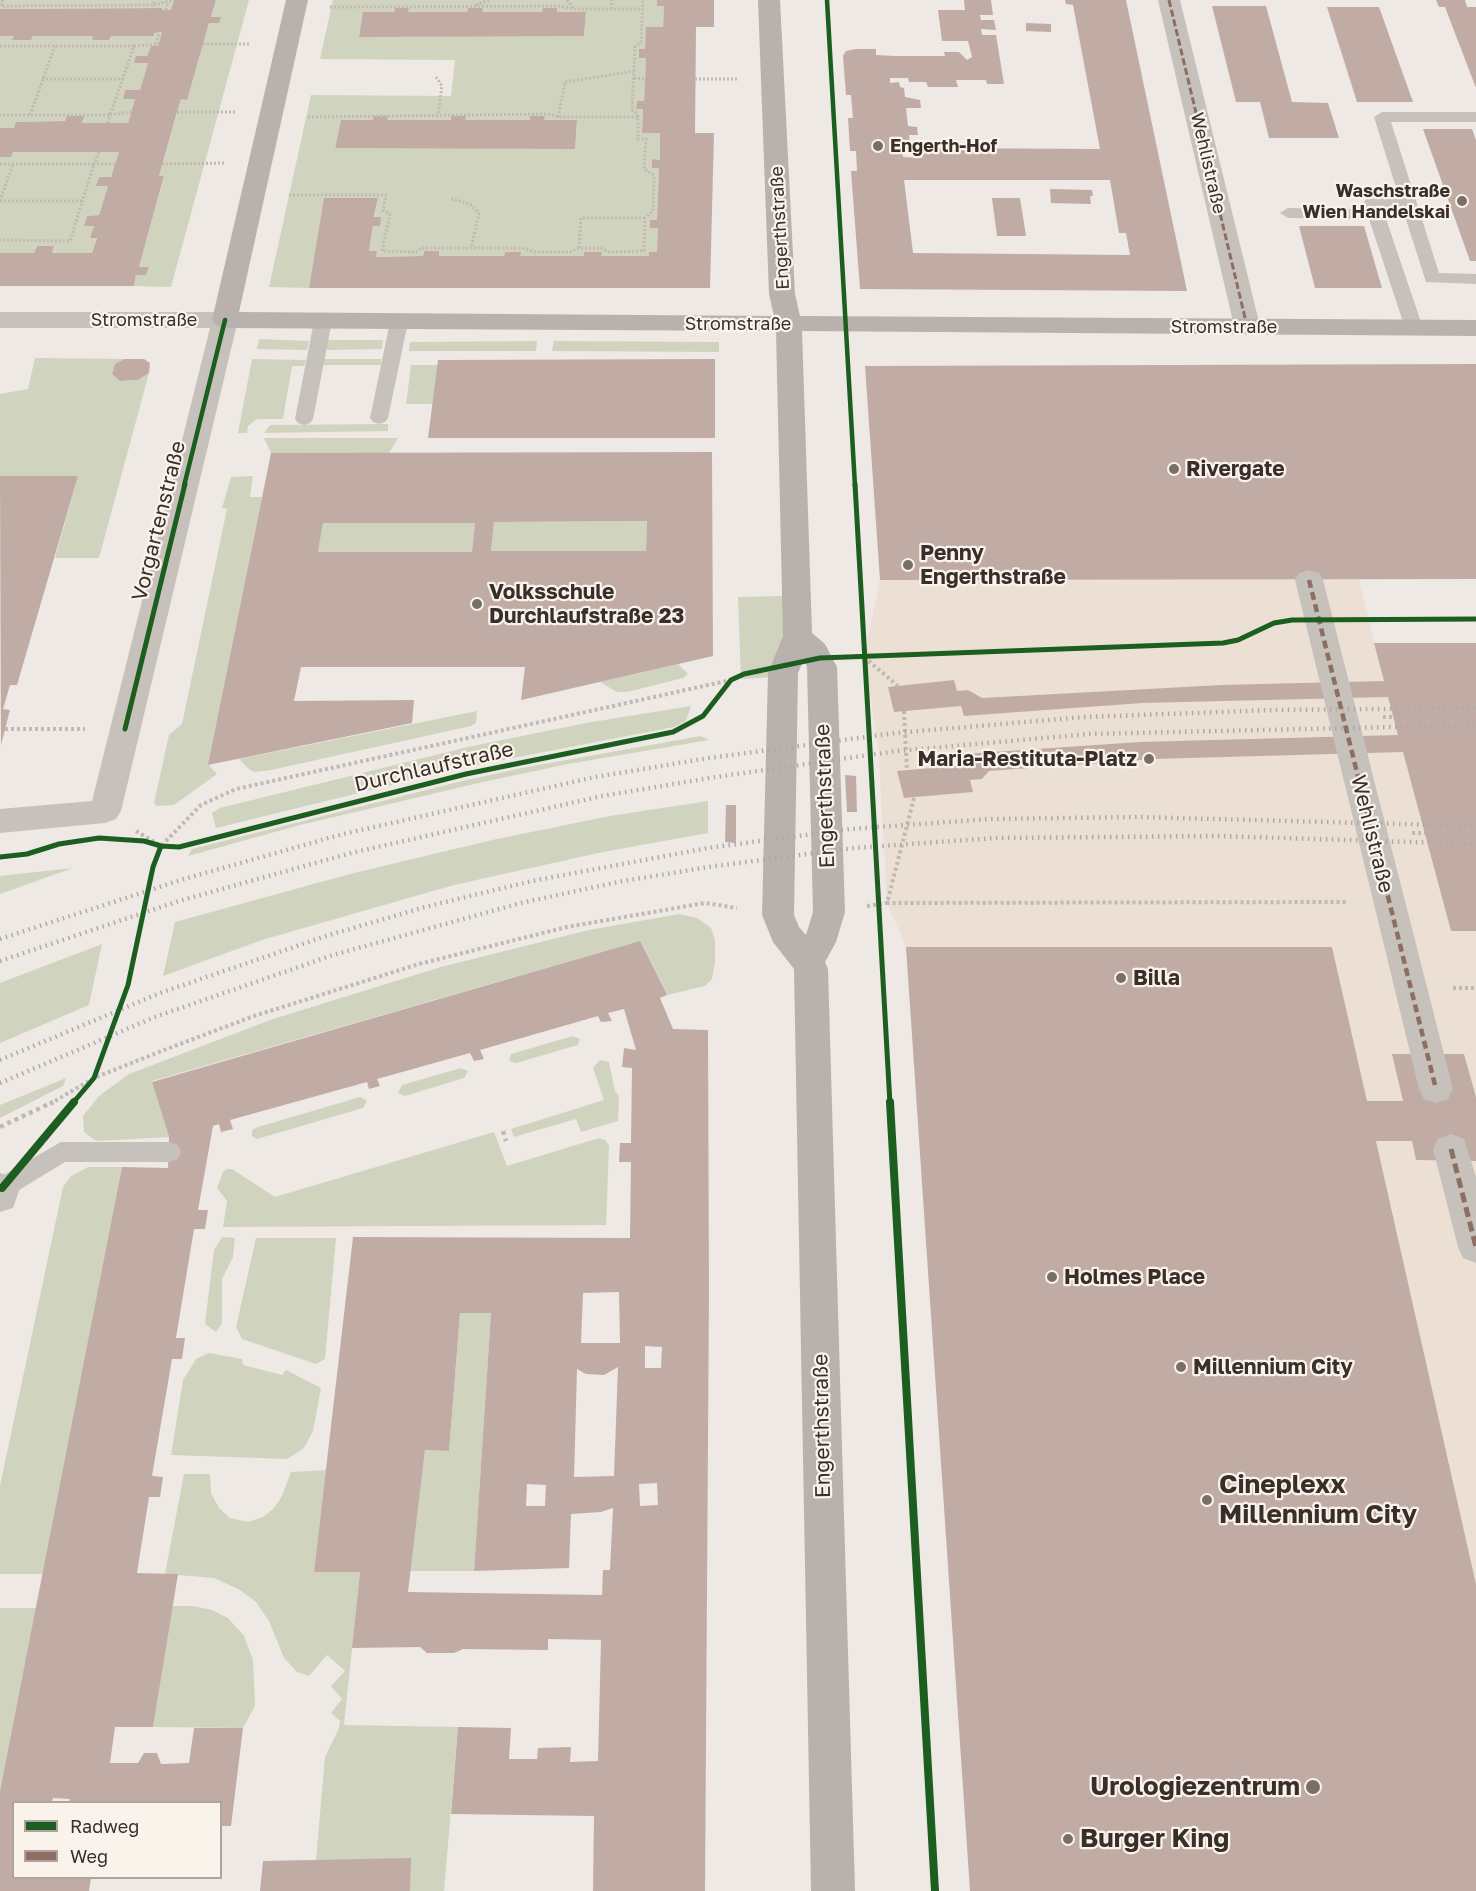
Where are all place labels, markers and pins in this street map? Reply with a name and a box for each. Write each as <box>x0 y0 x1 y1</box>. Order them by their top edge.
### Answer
place label: Engerth-Hof <box>890 135 997 157</box>
marker: Engerth-Hof <box>871 139 885 153</box>
place label: Waschstraße Wien Handelskai <box>1303 180 1450 222</box>
marker: Waschstraße Wien Handelskai <box>1455 194 1469 208</box>
place label: Rivergate <box>1186 456 1285 482</box>
marker: Rivergate <box>1167 462 1181 476</box>
place label: Penny Engerthstraße <box>920 540 1066 590</box>
marker: Penny Engerthstraße <box>901 558 915 572</box>
place label: Volksschule Durchlaufstraße 23 <box>489 579 684 629</box>
marker: Volksschule Durchlaufstraße 23 <box>470 597 484 611</box>
place label: Maria-Restituta-Platz <box>917 746 1137 772</box>
marker: Maria-Restituta-Platz <box>1142 752 1156 766</box>
place label: Billa <box>1133 965 1180 991</box>
marker: Billa <box>1114 971 1128 985</box>
place label: Holmes Place <box>1064 1264 1205 1290</box>
marker: Holmes Place <box>1045 1270 1059 1284</box>
place label: Millennium City <box>1193 1354 1353 1380</box>
marker: Millennium City <box>1174 1360 1188 1374</box>
place label: Cineplexx Millennium City <box>1219 1469 1417 1530</box>
marker: Cineplexx Millennium City <box>1200 1493 1214 1507</box>
place label: Urologiezentrum <box>1090 1771 1300 1803</box>
marker: Urologiezentrum <box>1304 1778 1322 1796</box>
place label: Burger King <box>1080 1823 1229 1855</box>
marker: Burger King <box>1061 1832 1075 1846</box>

